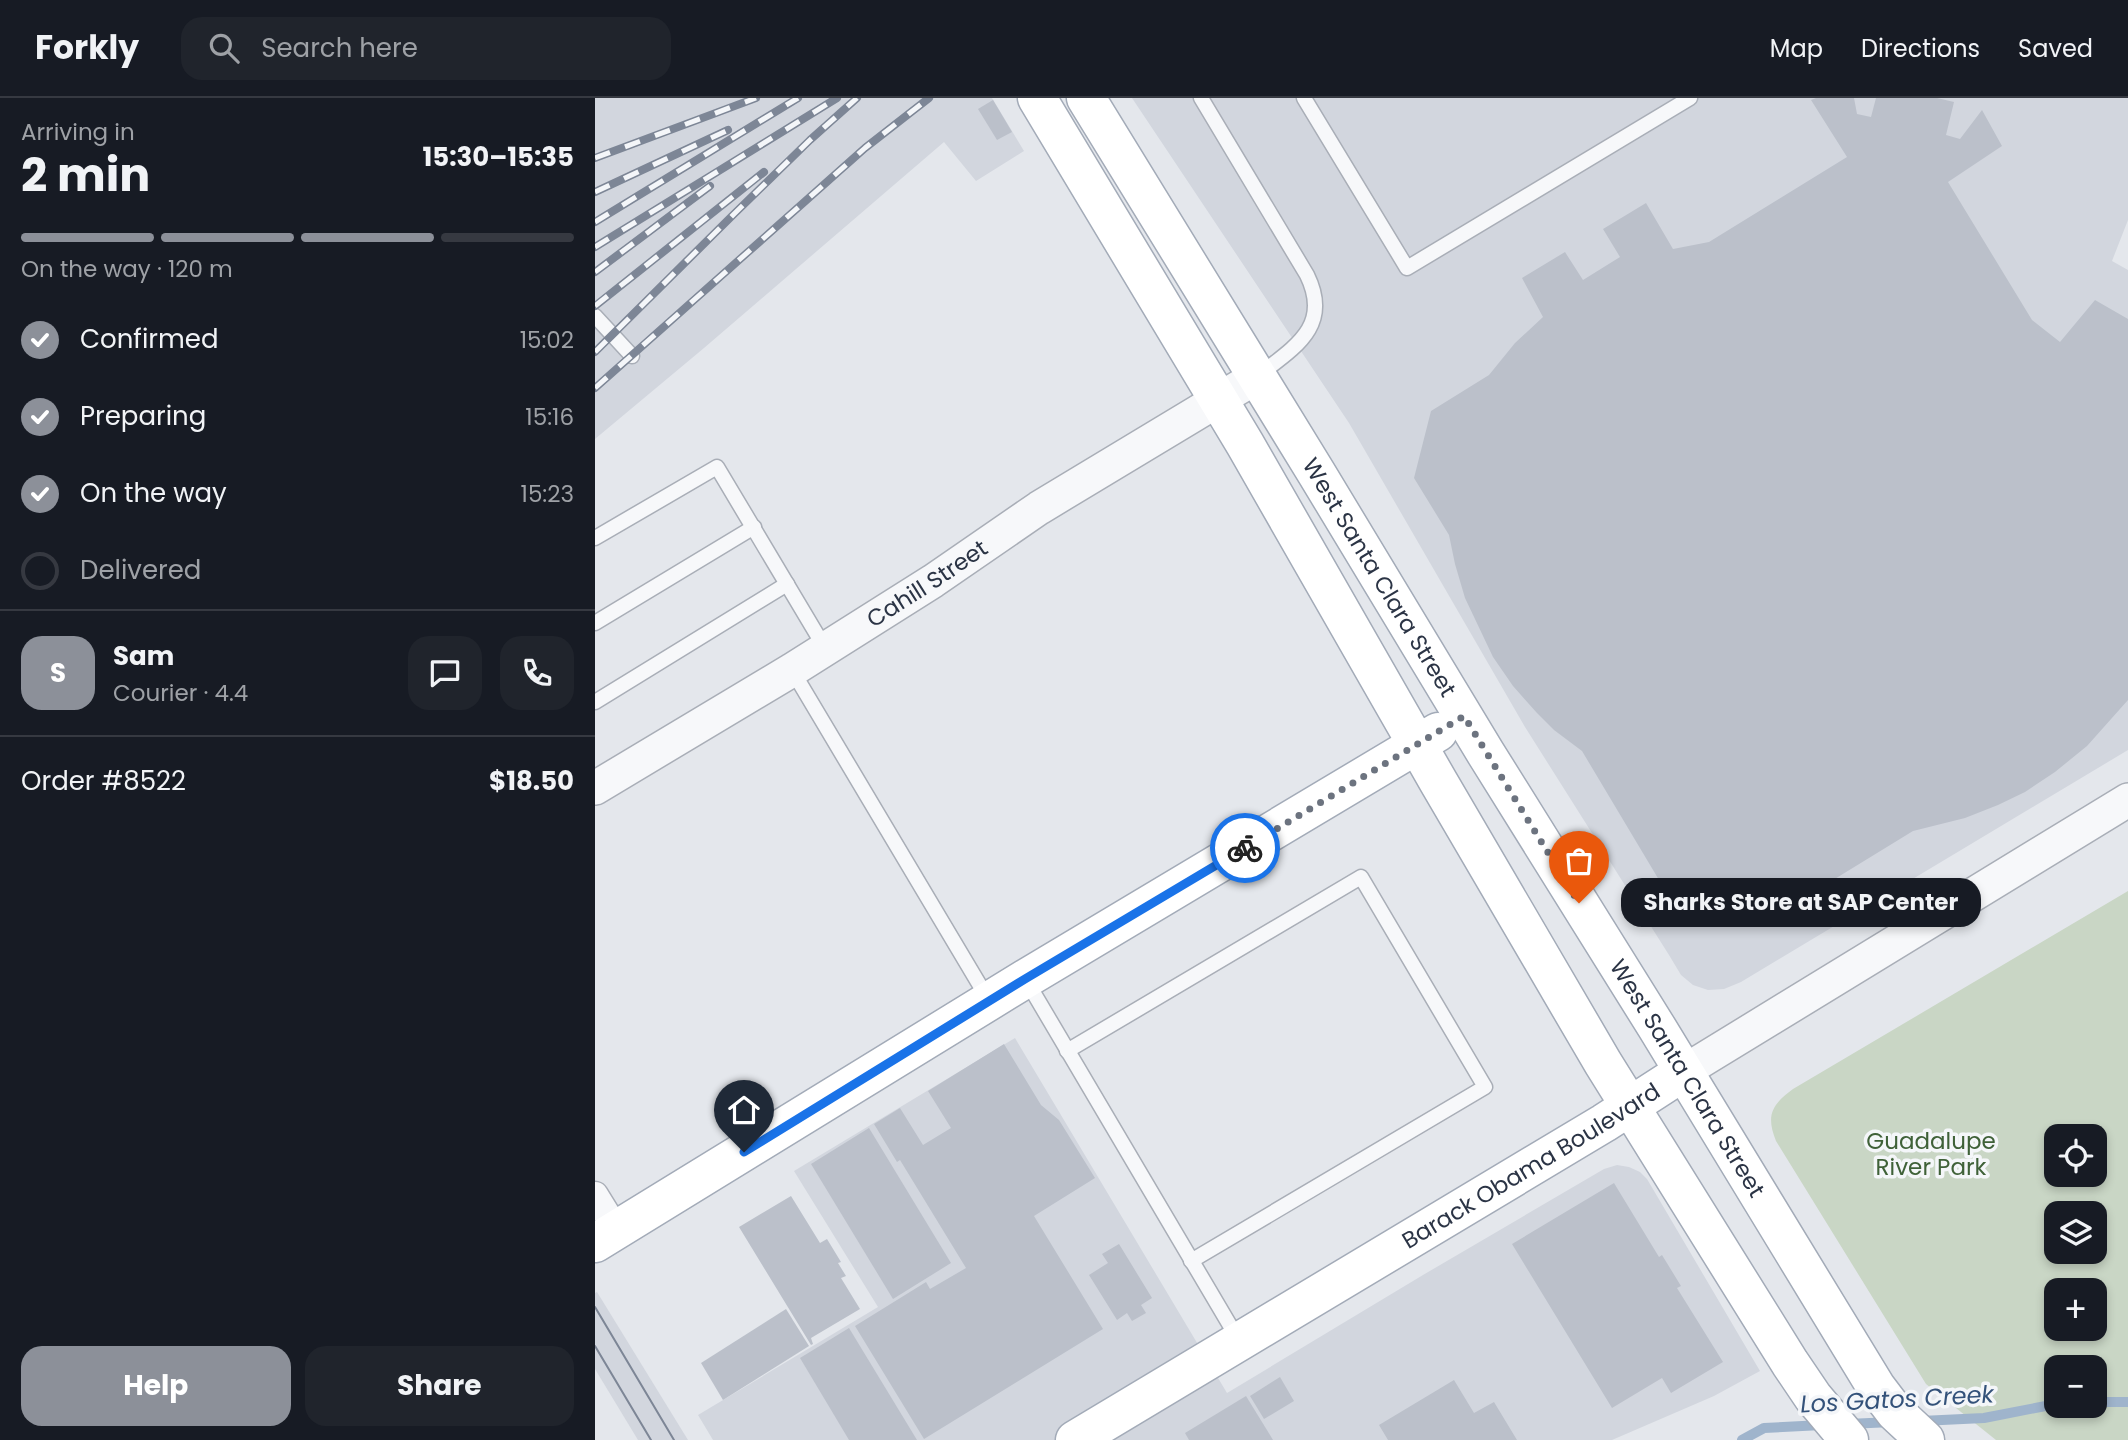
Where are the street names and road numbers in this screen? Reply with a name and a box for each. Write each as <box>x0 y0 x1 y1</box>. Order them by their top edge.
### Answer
street label: West Santa Clara Street <box>1295 452 1464 703</box>
street label: Cahill Street <box>860 532 994 635</box>
street label: West Santa Clara Street <box>1602 953 1773 1203</box>
street label: Barack Obama Boulevard <box>1396 1075 1666 1256</box>

